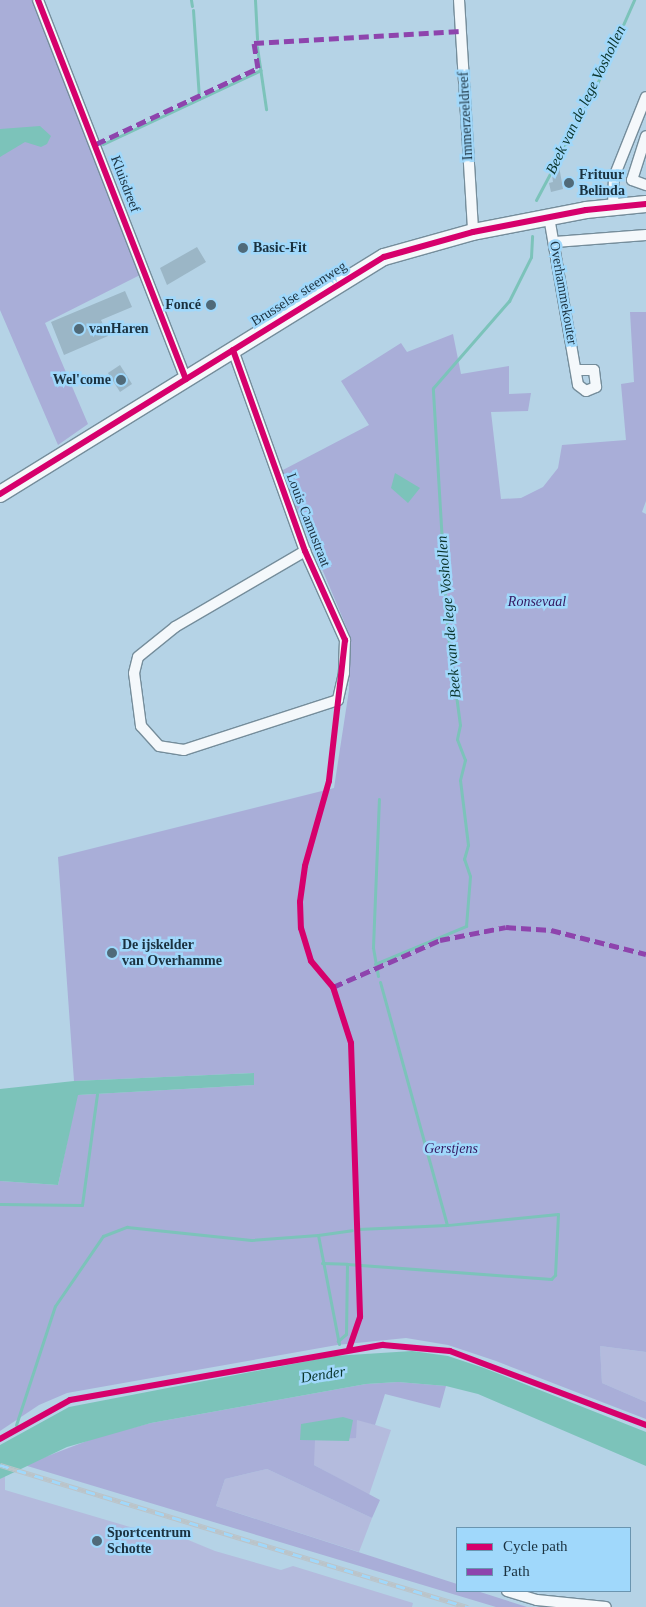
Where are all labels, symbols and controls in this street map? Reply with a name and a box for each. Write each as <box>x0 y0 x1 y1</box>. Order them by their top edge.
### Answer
water label: Beek van de lege Voshollen <box>542 23 630 177</box>
street label: Immerzeeldreef <box>455 71 477 161</box>
street label: Kluisdreef <box>107 153 143 215</box>
place label: Frituur Belinda <box>579 167 625 200</box>
marker: Frituur Belinda <box>563 177 575 189</box>
place label: Basic-Fit <box>253 240 307 256</box>
street label: Overhammekouter <box>546 240 580 346</box>
marker: Basic-Fit <box>237 242 249 254</box>
street label: Brusselse steenweg <box>248 258 350 330</box>
place label: Foncé <box>165 297 201 313</box>
marker: Foncé <box>205 299 217 311</box>
place label: vanHaren <box>89 321 149 337</box>
marker: vanHaren <box>73 323 85 335</box>
place label: Wel'come <box>53 372 111 388</box>
marker: Wel'come <box>115 374 127 386</box>
street label: Louis Camustraat <box>282 471 334 569</box>
water label: Beek van de lege Voshollen <box>433 535 465 699</box>
park label: Ronsevaal <box>508 594 566 610</box>
place label: De ijskelder van Overhamme <box>122 937 222 970</box>
marker: De ijskelder van Overhamme <box>106 947 118 959</box>
park label: Gerstjens <box>424 1141 478 1157</box>
water label: Dender <box>299 1363 347 1387</box>
place label: Sportcentrum Schotte <box>107 1525 191 1558</box>
legend <box>456 1527 631 1592</box>
marker: Sportcentrum Schotte <box>91 1535 103 1547</box>
text: Cycle path <box>503 1538 568 1554</box>
text: Path <box>503 1563 530 1579</box>

